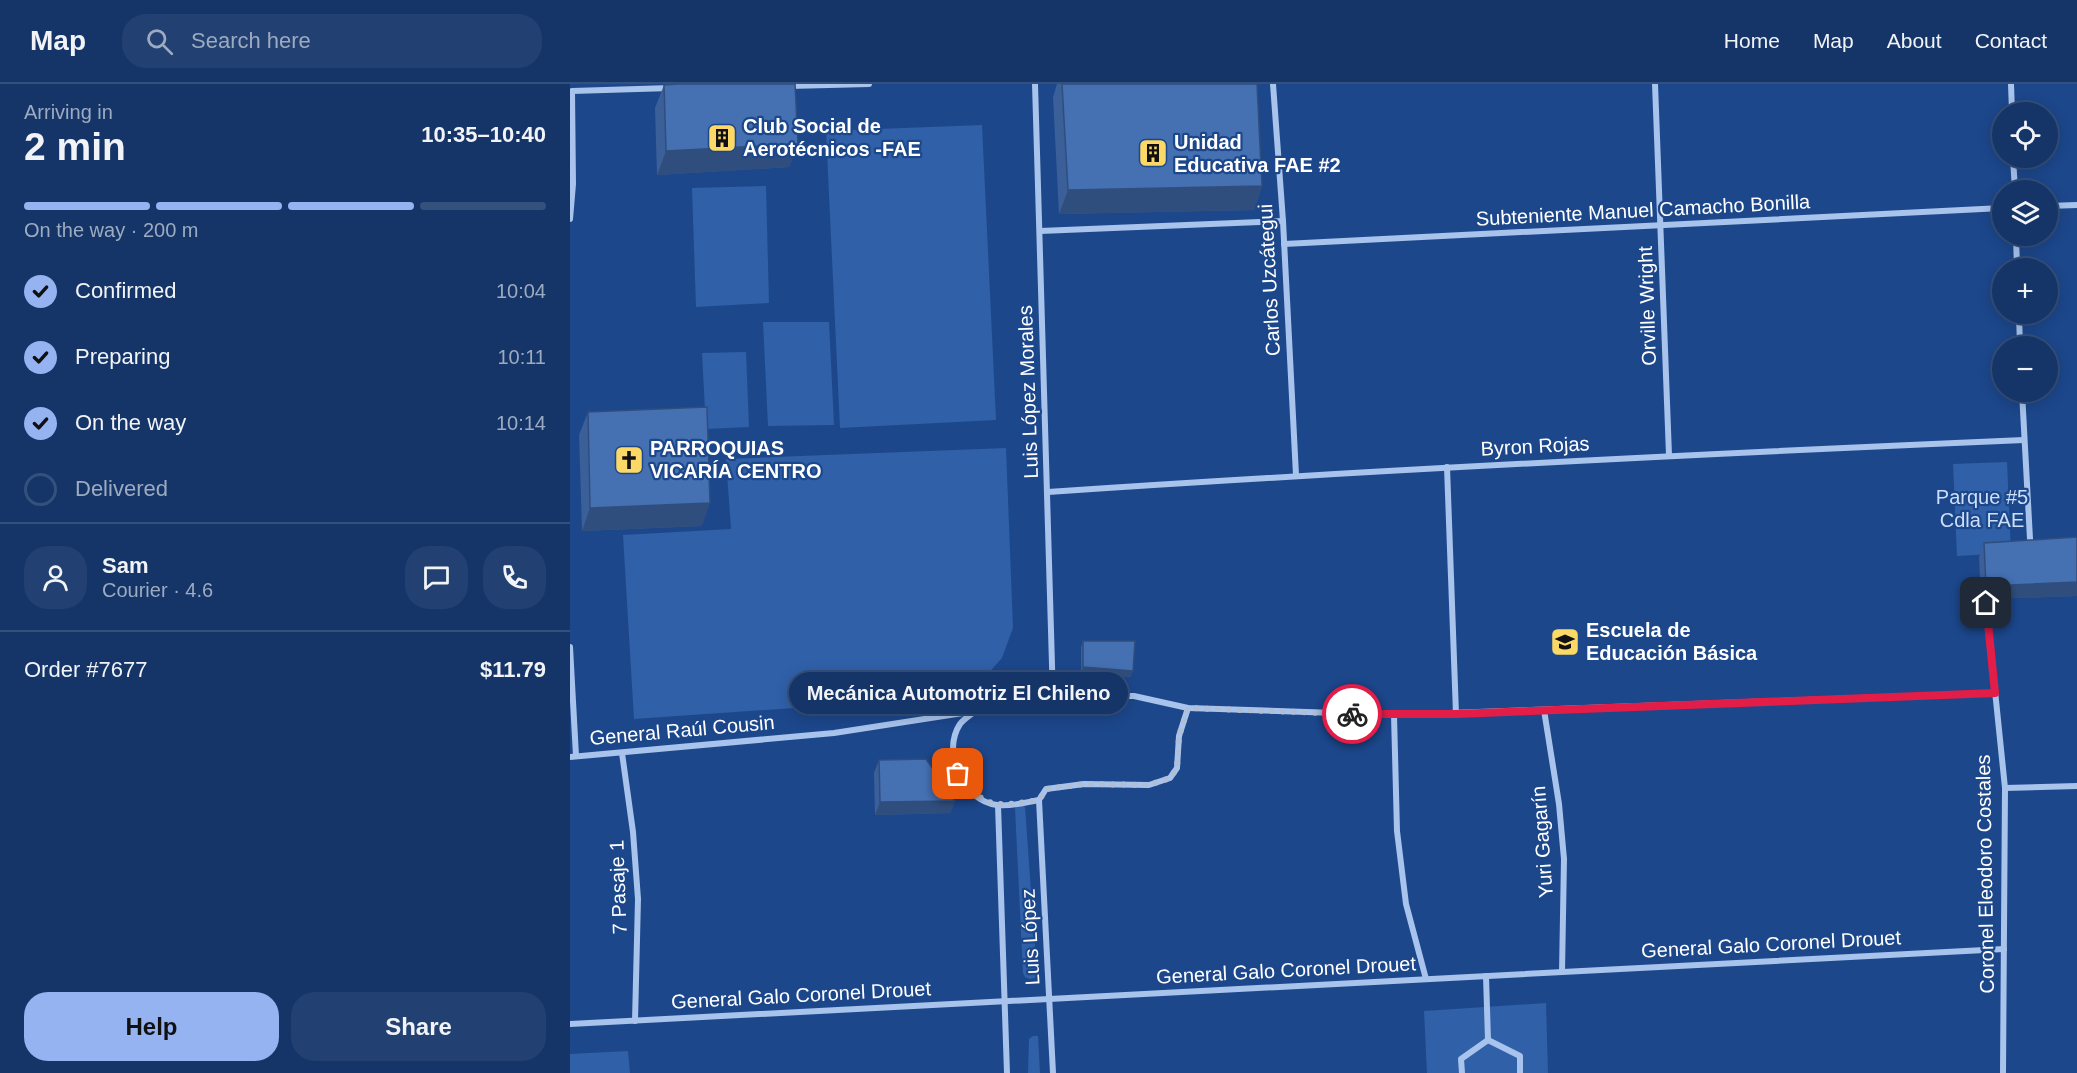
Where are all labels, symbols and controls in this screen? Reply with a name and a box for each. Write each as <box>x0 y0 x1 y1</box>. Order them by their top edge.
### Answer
search box <box>122 14 542 68</box>
text: Map <box>30 25 86 56</box>
icon: search <box>143 25 176 58</box>
text: Search here <box>191 28 311 53</box>
text: Home <box>1724 29 1780 52</box>
text: Map <box>1813 29 1854 52</box>
text: About <box>1887 29 1942 52</box>
text: Contact <box>1975 29 2047 52</box>
text: Arriving in <box>24 101 113 123</box>
map controls <box>1992 102 2058 402</box>
button: locate <box>1992 102 2058 168</box>
place label: Club Social de Aerotécnicos -FAE <box>743 115 921 160</box>
text: 10:35–10:40 <box>421 122 546 147</box>
building icon: Club Social de Aerotécnicos -FAE <box>706 122 738 154</box>
text: 2 min <box>24 125 126 168</box>
place label: Unidad Educativa FAE #2 <box>1174 131 1341 176</box>
building icon: Unidad Educativa FAE #2 <box>1137 137 1169 169</box>
button: layers <box>1992 180 2058 246</box>
street label: Subteniente Manuel Camacho Bonilla <box>1475 190 1812 230</box>
street label: Carlos Uzcátegui <box>1254 203 1284 357</box>
text: On the way · 200 m <box>24 219 199 241</box>
street label: Orville Wright <box>1634 245 1660 366</box>
button: + <box>1992 258 2058 324</box>
icon: check <box>24 275 57 308</box>
text: Confirmed <box>75 278 176 303</box>
text: 10:04 <box>496 280 546 302</box>
street label: Luis López Morales <box>1014 305 1042 479</box>
button: − <box>1992 336 2058 402</box>
icon: check <box>24 341 57 374</box>
text: Preparing <box>75 344 170 369</box>
text: 10:11 <box>497 346 546 368</box>
icon: check <box>24 407 57 440</box>
text: On the way <box>75 410 186 435</box>
text: 10:14 <box>496 412 546 434</box>
street label: Byron Rojas <box>1480 432 1590 460</box>
place label: PARROQUIAS VICARÍA CENTRO <box>650 437 821 482</box>
church icon: PARROQUIAS VICARÍA CENTRO <box>613 444 645 476</box>
text: Delivered <box>75 476 168 501</box>
park label: Parque #5 Cdla FAE <box>1936 486 2028 531</box>
button: person <box>24 546 87 609</box>
button: chat <box>405 546 468 609</box>
button: phone <box>483 546 546 609</box>
text: Sam <box>102 553 148 578</box>
pin <box>1960 577 2011 628</box>
text: Courier · 4.6 <box>102 579 213 601</box>
icon: home <box>1969 586 2002 619</box>
place label: Escuela de Educación Básica <box>1586 619 1758 664</box>
school or university icon: Escuela de Educación Básica <box>1549 626 1581 658</box>
text: Order #7677 <box>24 657 148 682</box>
text: $11.79 <box>480 657 546 682</box>
callout: Mecánica Automotriz El Chileno <box>789 672 1128 714</box>
text: Mecánica Automotriz El Chileno <box>807 682 1110 704</box>
courier <box>1322 684 1382 744</box>
icon: bike <box>1336 698 1369 731</box>
street label: General Raúl Cousin <box>589 711 775 749</box>
pin <box>932 748 983 799</box>
street label: Coronel Eleodoro Costales <box>1972 754 1998 994</box>
icon: bag <box>941 757 974 790</box>
street label: Yuri Gagarín <box>1527 785 1557 899</box>
street label: 7 Pasaje 1 <box>605 839 631 935</box>
street label: Luis López <box>1016 888 1044 986</box>
street label: General Galo Coronel Drouet <box>1641 926 1902 962</box>
street label: General Galo Coronel Drouet <box>1156 952 1417 988</box>
street label: General Galo Coronel Drouet <box>671 977 932 1013</box>
button: Help <box>24 992 279 1061</box>
button: Share <box>291 992 546 1061</box>

